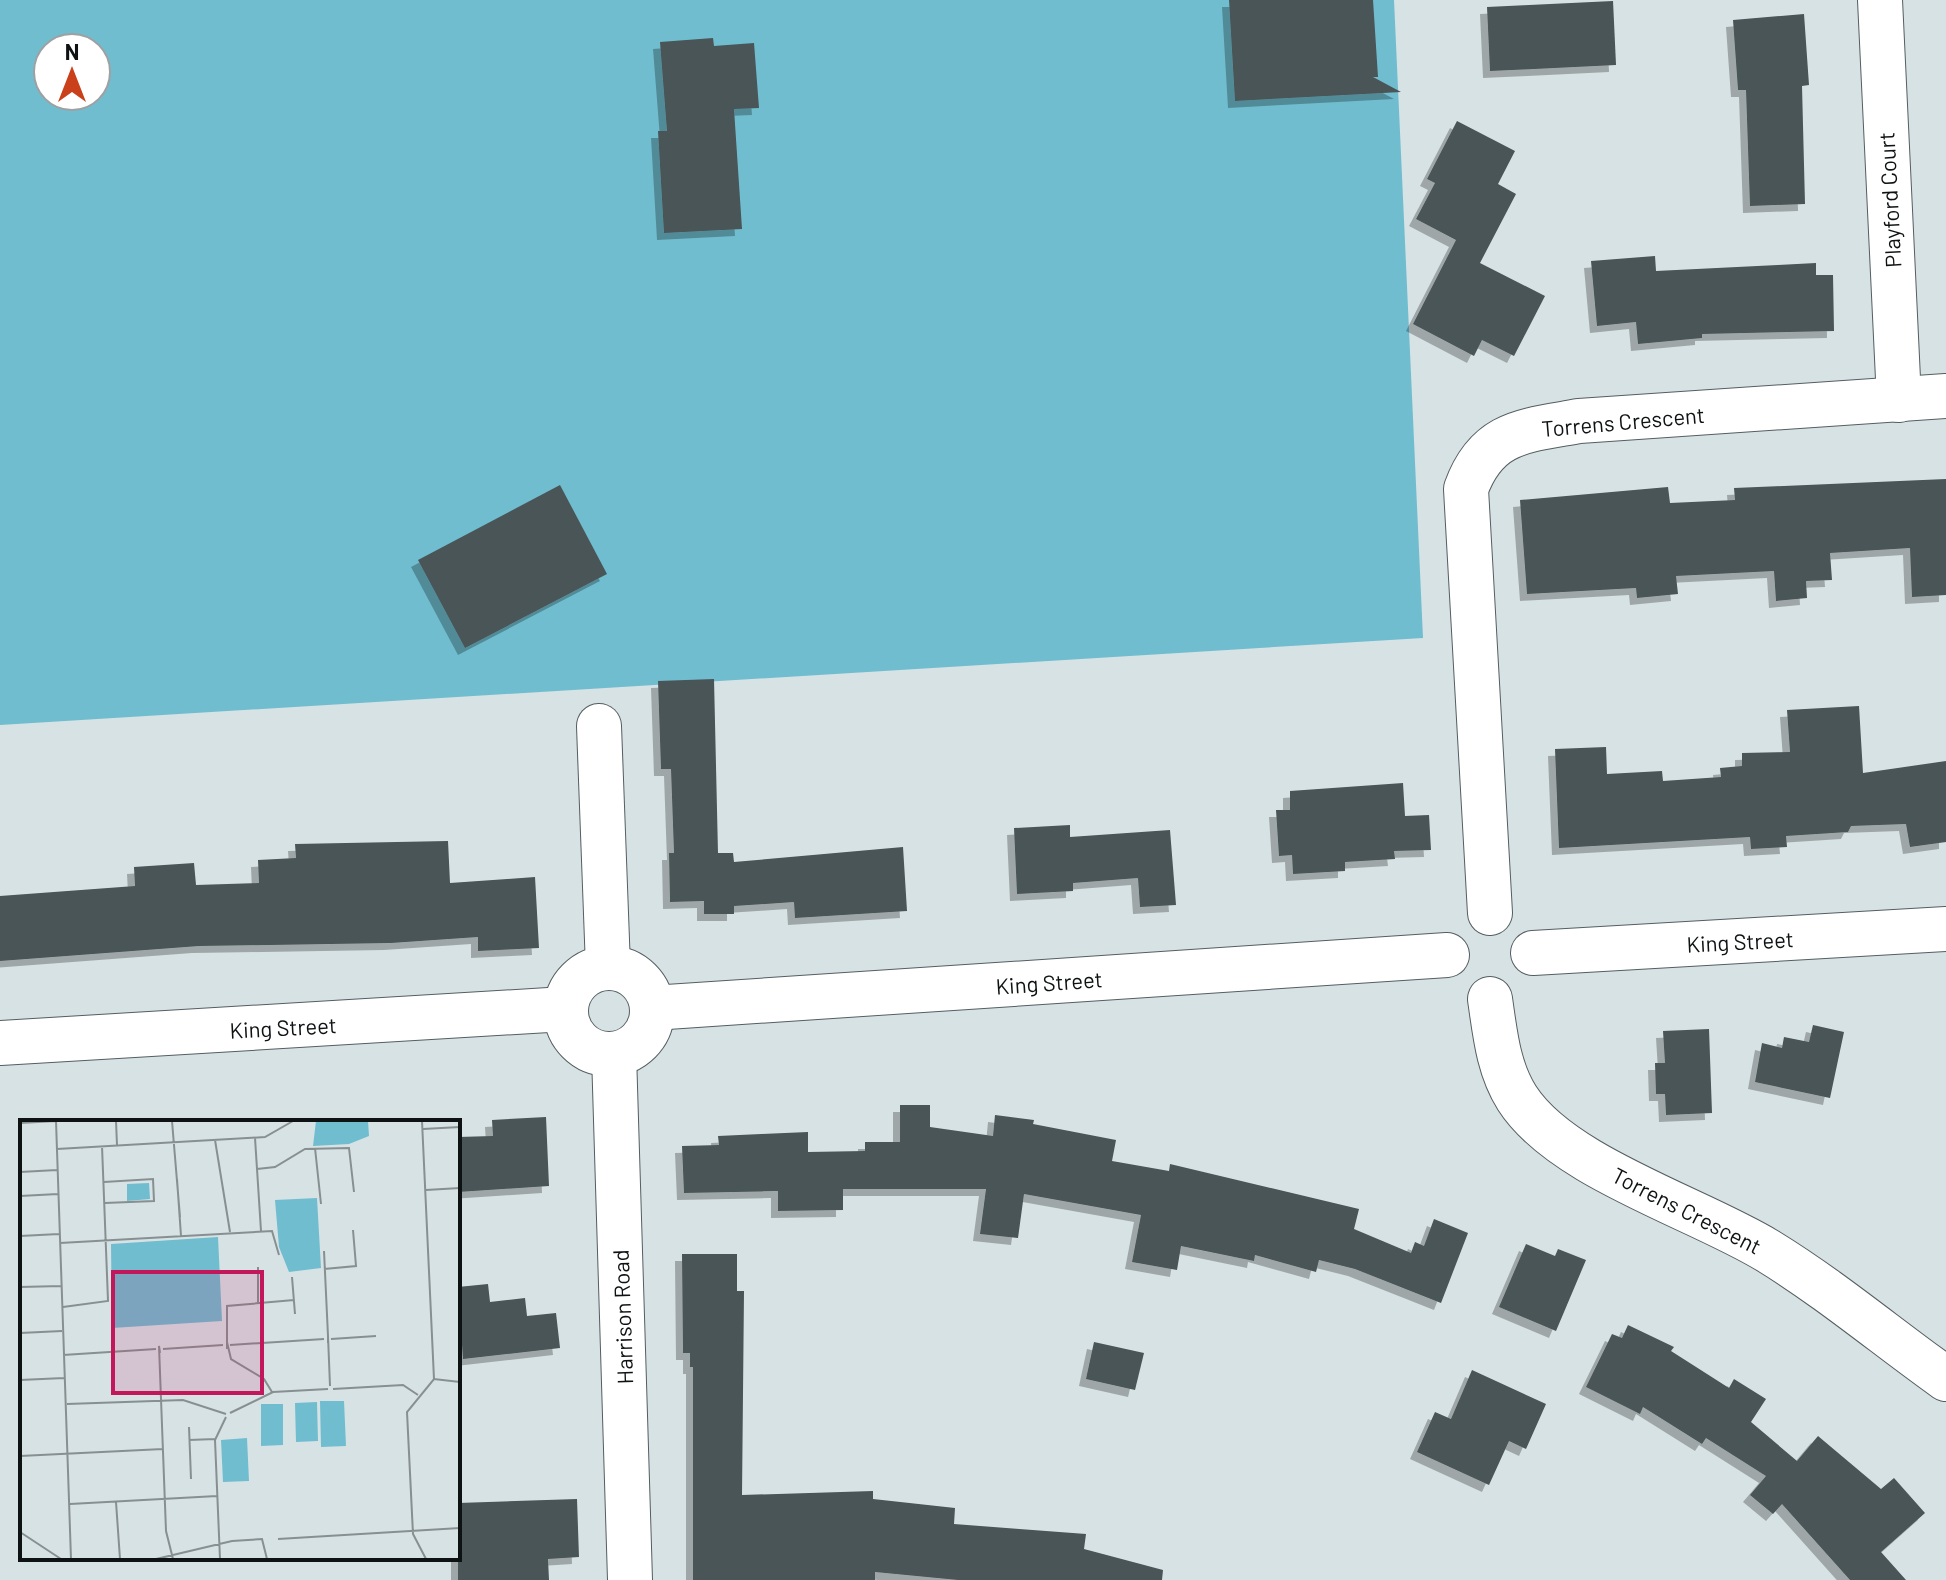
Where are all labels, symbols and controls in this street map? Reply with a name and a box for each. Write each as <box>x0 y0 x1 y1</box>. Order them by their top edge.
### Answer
north arrow <box>32 32 112 112</box>
text: N <box>65 38 79 64</box>
street label: Playford Court <box>1872 131 1906 269</box>
street label: Torrens Crescent <box>1540 401 1706 441</box>
street label: King Street <box>1686 925 1794 957</box>
street label: King Street <box>995 965 1103 999</box>
street label: King Street <box>229 1011 337 1043</box>
inset map <box>20 1120 460 1560</box>
street label: Torrens Crescent <box>1608 1161 1766 1259</box>
street label: Harrison Road <box>607 1249 637 1385</box>

